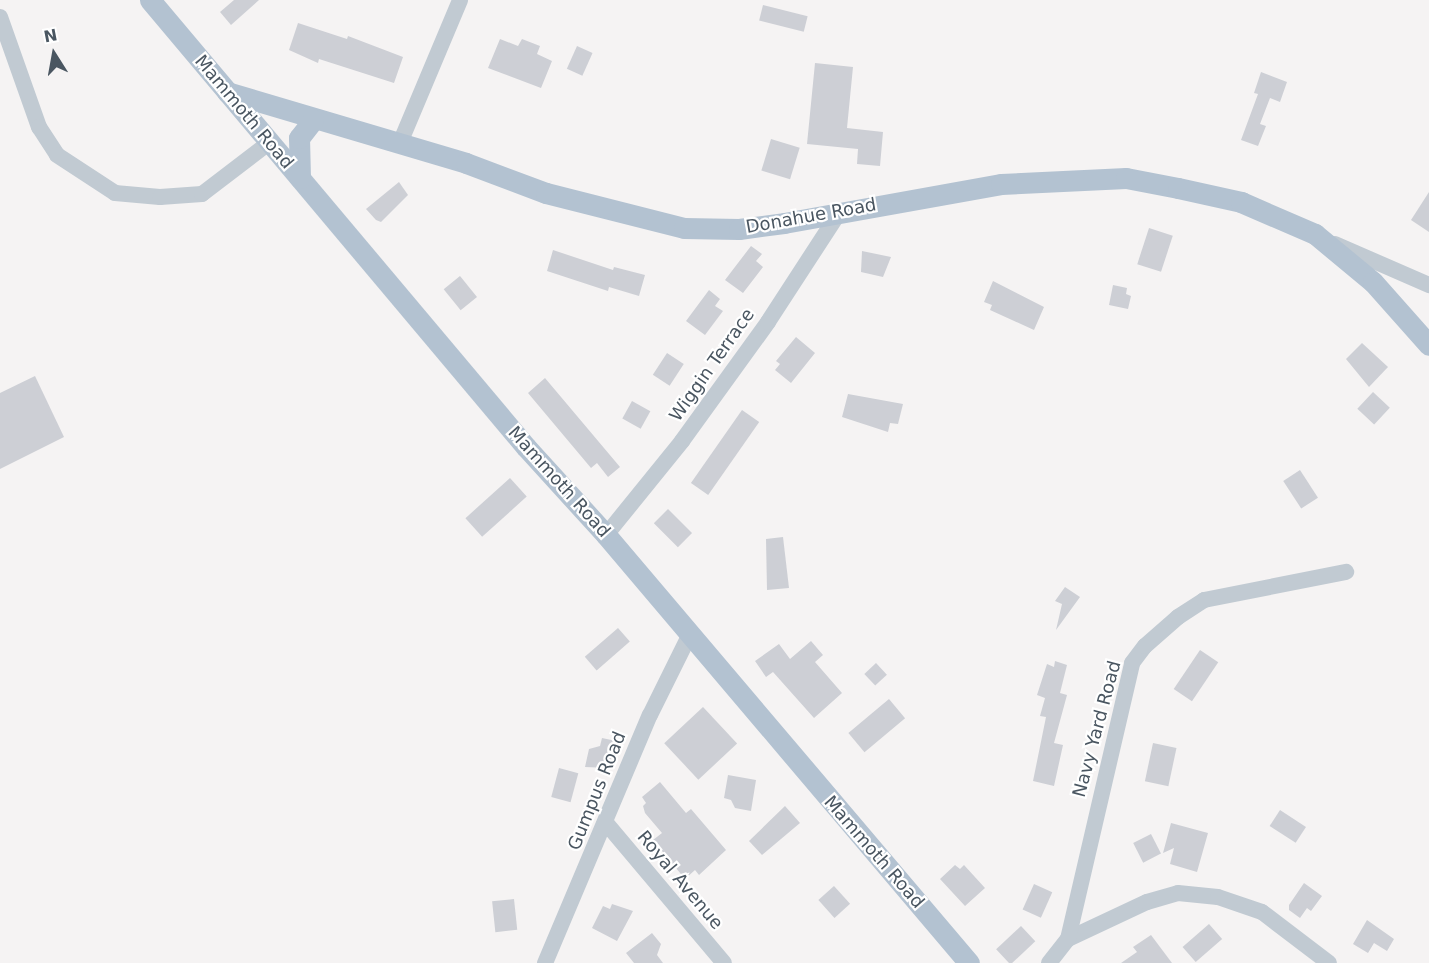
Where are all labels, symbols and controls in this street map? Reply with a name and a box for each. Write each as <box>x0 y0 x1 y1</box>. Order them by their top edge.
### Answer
north arrow <box>24 24 84 84</box>
text: N <box>42 25 59 46</box>
street label: Mammoth Road <box>190 51 298 173</box>
street label: Donahue Road <box>744 194 878 238</box>
street label: Wiggin Terrace <box>665 304 759 426</box>
street label: Mammoth Road <box>503 422 615 542</box>
street label: Navy Yard Road <box>1068 658 1126 800</box>
street label: Gumpus Road <box>563 729 631 853</box>
street label: Mammoth Road <box>819 791 929 913</box>
street label: Royal Avenue <box>633 826 727 934</box>

